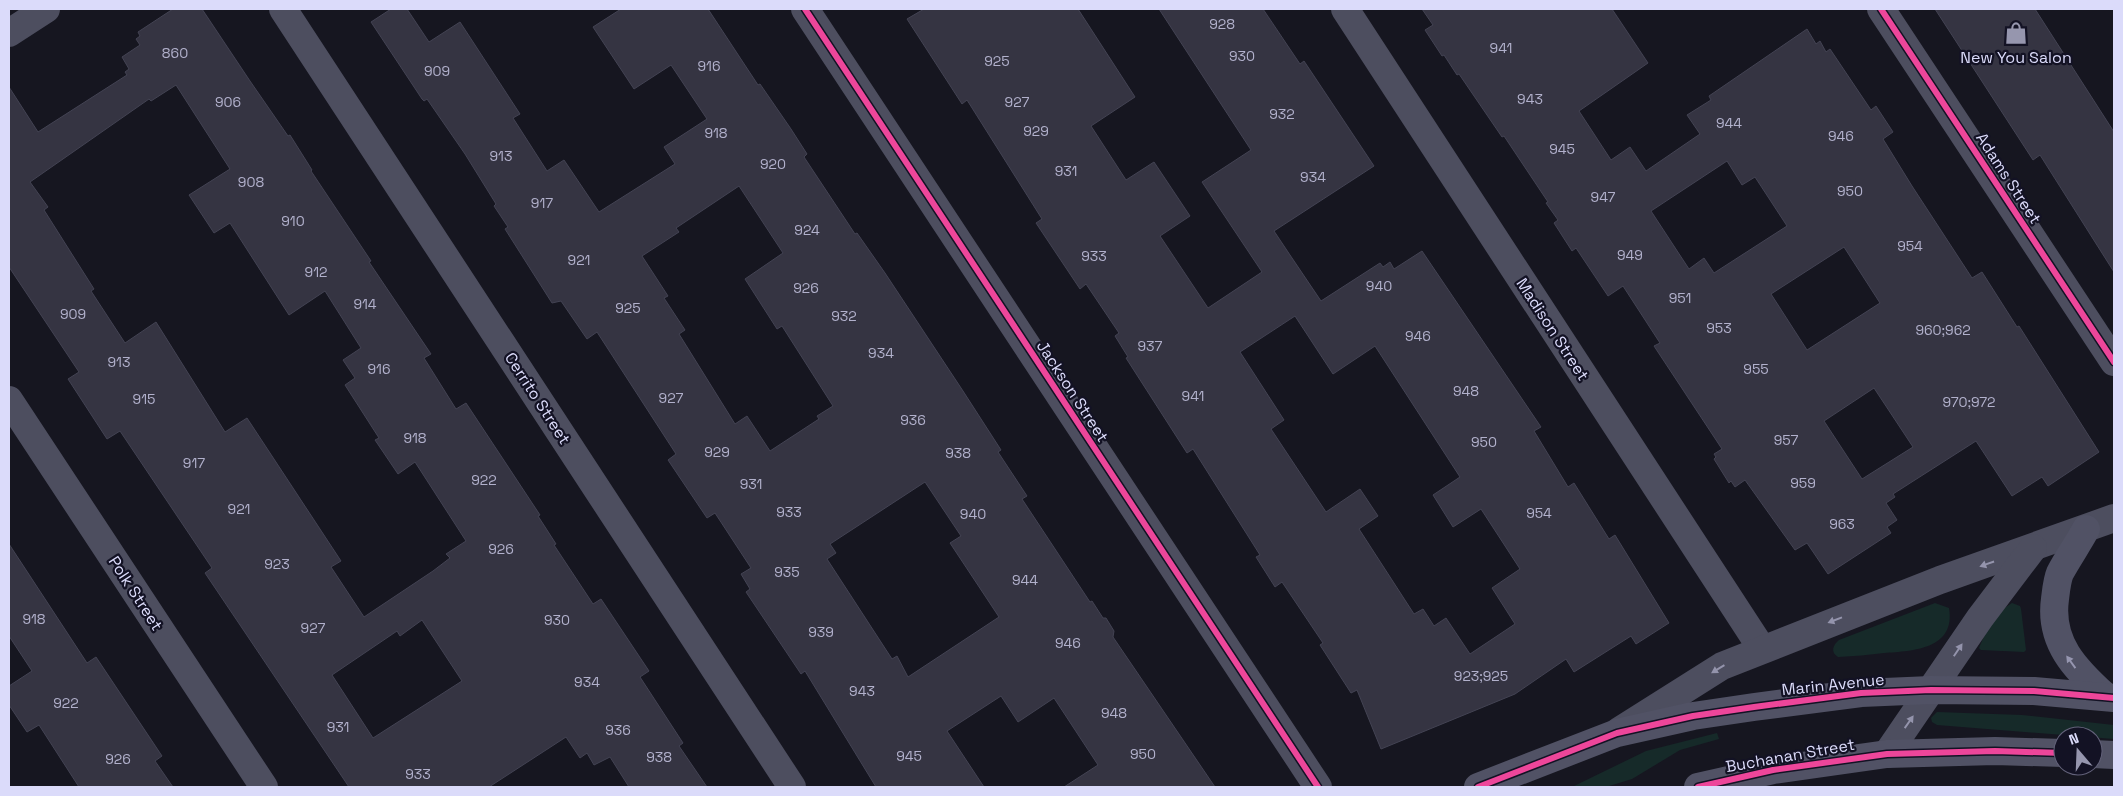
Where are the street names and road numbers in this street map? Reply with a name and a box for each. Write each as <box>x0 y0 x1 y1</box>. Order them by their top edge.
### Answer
street label: Adams Street <box>1971 129 2046 228</box>
street label: Madison Street <box>1512 274 1594 385</box>
street label: Jackson Street <box>1032 336 1113 446</box>
street label: Cerrito Street <box>500 348 575 448</box>
street label: Polk Street <box>104 552 167 635</box>
street label: Marin Avenue <box>1781 669 1885 700</box>
street label: Buchanan Street <box>1724 734 1856 777</box>

